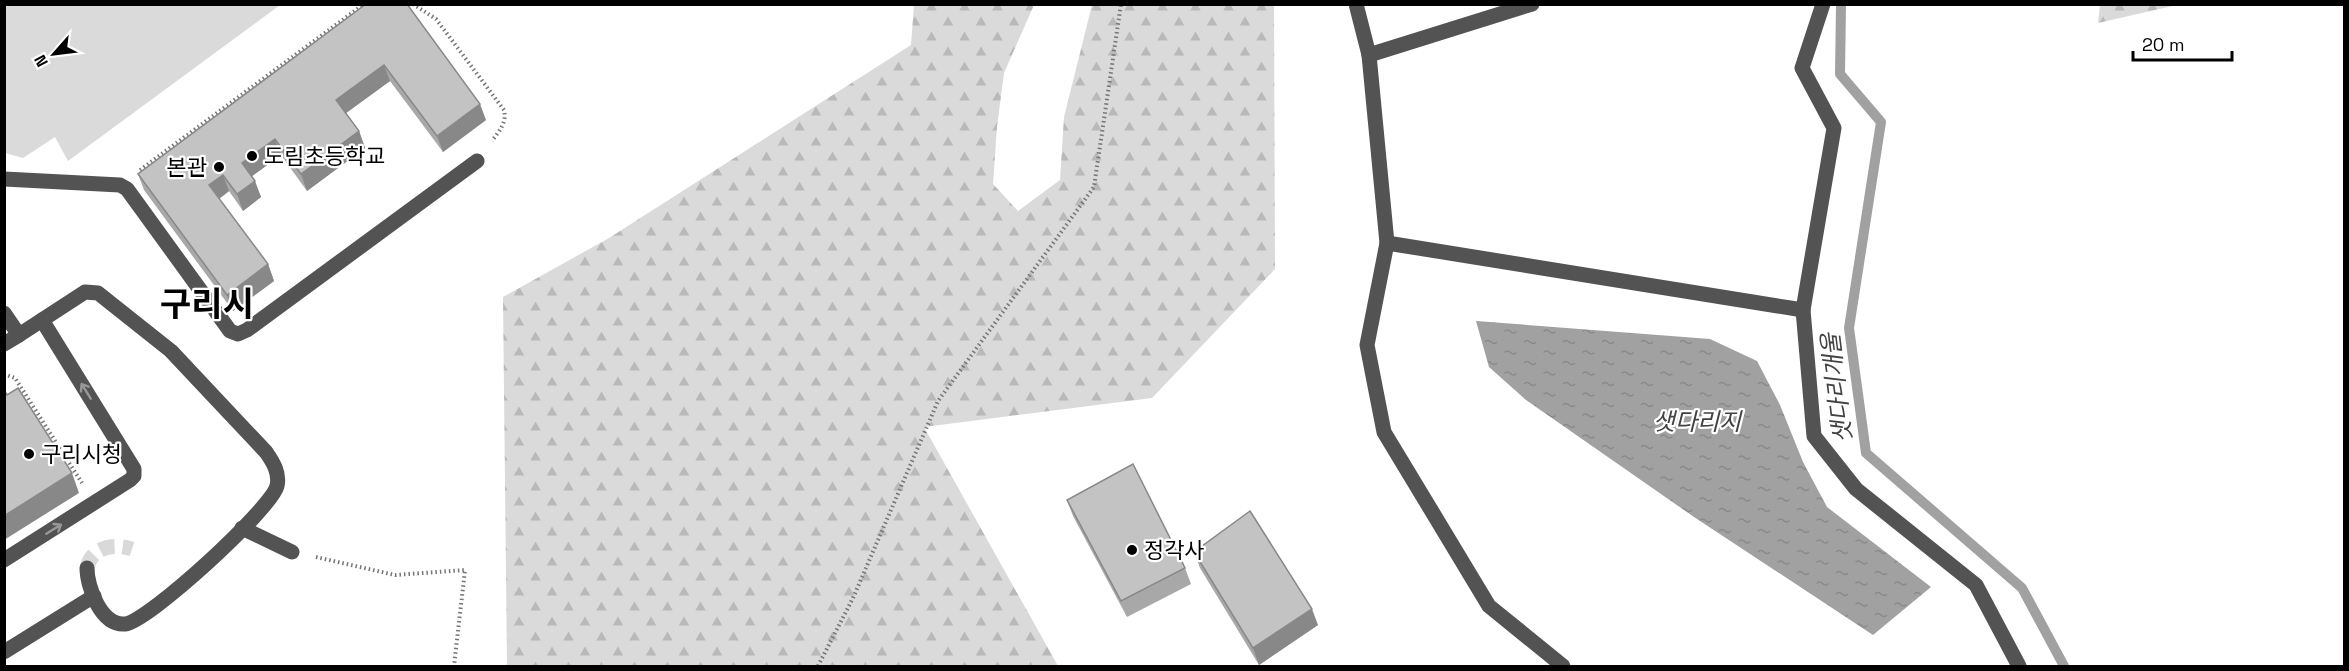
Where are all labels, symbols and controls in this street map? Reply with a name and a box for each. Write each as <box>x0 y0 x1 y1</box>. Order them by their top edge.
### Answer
north arrow <box>24 24 84 84</box>
scale bar <box>2133 24 2232 62</box>
text: 20 m <box>2142 33 2185 56</box>
text: N <box>29 51 53 70</box>
place label: 도림초등학교 <box>264 142 385 170</box>
marker: 도림초등학교 <box>245 149 259 163</box>
place label: 본관 <box>167 153 207 181</box>
marker: 본관 <box>212 160 226 174</box>
district label: 구리시 <box>160 283 254 326</box>
water label: 샛다리개울 <box>1814 329 1859 445</box>
one-way arrow <box>79 383 91 400</box>
water label: 샛다리지 <box>1653 406 1743 437</box>
place label: 구리시청 <box>41 440 122 468</box>
marker: 구리시청 <box>22 447 36 461</box>
one-way arrow <box>45 522 62 534</box>
place label: 정각사 <box>1144 536 1205 564</box>
marker: 정각사 <box>1125 543 1139 557</box>

